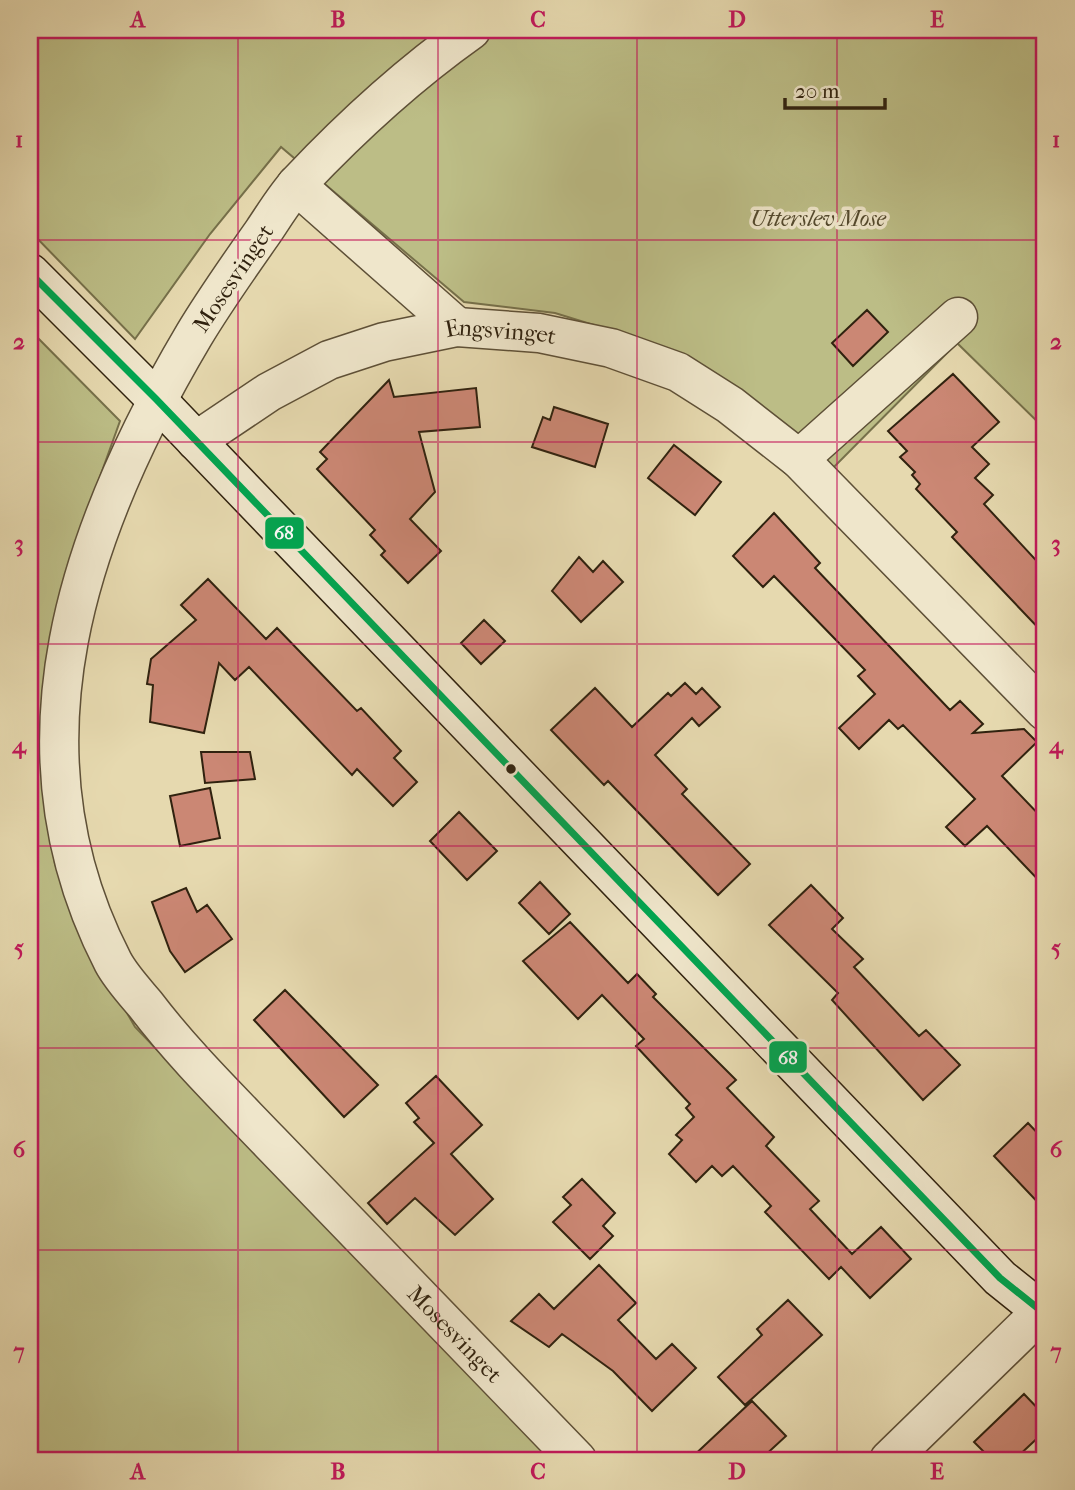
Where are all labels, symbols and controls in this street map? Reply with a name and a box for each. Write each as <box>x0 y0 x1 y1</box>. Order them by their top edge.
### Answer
text: A <box>129 6 147 33</box>
text: B <box>331 6 346 33</box>
text: C <box>530 6 546 33</box>
text: D <box>728 6 746 33</box>
text: E <box>930 6 944 33</box>
scale bar <box>785 66 884 110</box>
text: 20 m <box>795 79 840 103</box>
text: 1 <box>15 126 23 153</box>
text: 1 <box>1052 126 1060 153</box>
park label: Utterslev Mose <box>750 205 887 232</box>
street label: Mosesvinget <box>187 219 279 337</box>
street label: Engsvinget <box>442 314 559 350</box>
text: 2 <box>13 328 25 355</box>
text: 2 <box>1050 328 1062 355</box>
line badge: 68 <box>264 516 305 550</box>
text: 68 <box>274 522 294 544</box>
text: 3 <box>14 530 24 557</box>
text: 3 <box>1051 530 1061 557</box>
text: 4 <box>11 732 27 759</box>
text: 4 <box>1048 732 1064 759</box>
unlabelled marker <box>504 762 518 776</box>
text: 5 <box>14 934 24 961</box>
text: 5 <box>1051 934 1061 961</box>
line badge: 68 <box>768 1040 808 1074</box>
text: 68 <box>778 1047 798 1069</box>
text: 6 <box>13 1136 26 1163</box>
text: 6 <box>1050 1136 1063 1163</box>
street label: Mosesvinget <box>402 1280 507 1388</box>
text: 7 <box>12 1338 25 1365</box>
text: 7 <box>1049 1338 1062 1365</box>
text: A <box>129 1458 147 1485</box>
text: B <box>331 1458 346 1485</box>
text: C <box>530 1458 546 1485</box>
text: D <box>728 1458 746 1485</box>
text: E <box>930 1458 944 1485</box>

